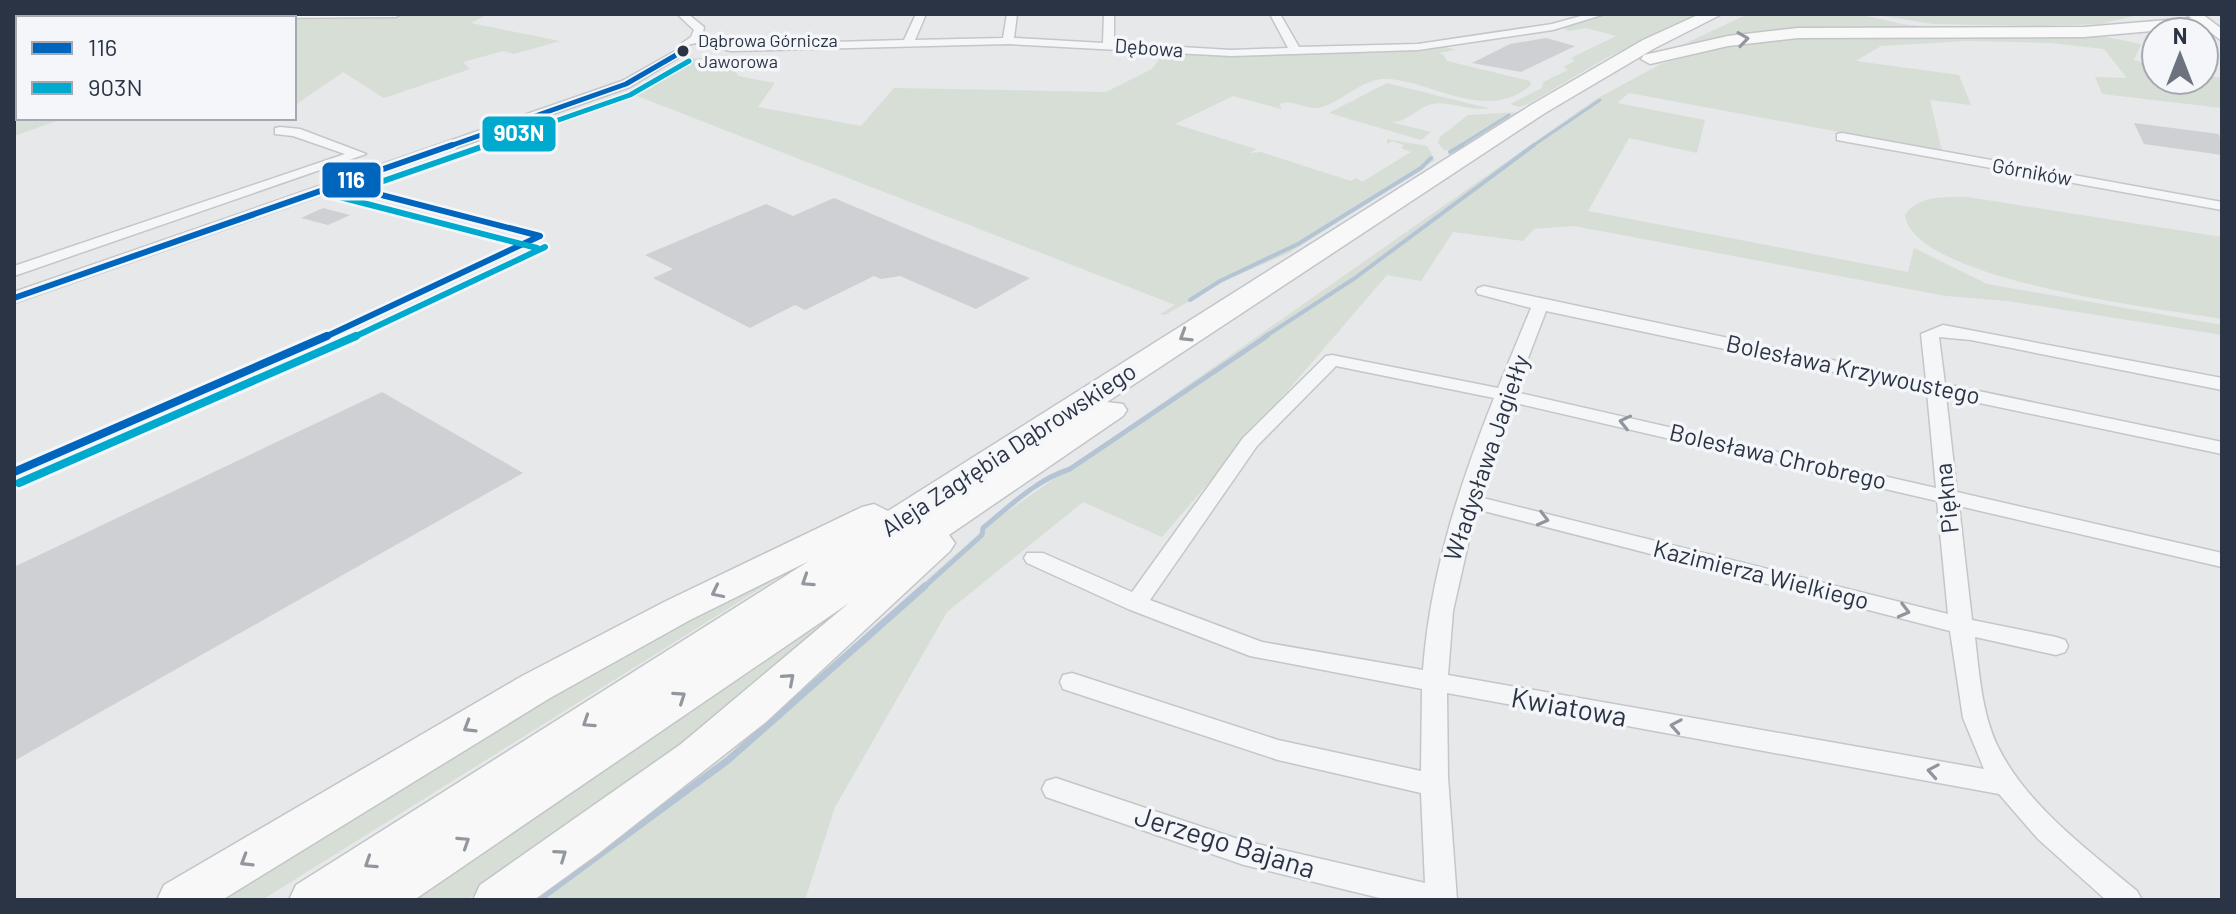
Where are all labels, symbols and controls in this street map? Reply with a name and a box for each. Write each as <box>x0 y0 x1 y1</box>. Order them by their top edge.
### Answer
legend <box>16 16 296 120</box>
north arrow <box>2140 16 2220 96</box>
text: N <box>2173 22 2187 48</box>
place label: Dąbrowa Górnicza Jaworowa <box>698 29 838 72</box>
one-way arrow <box>1736 31 1750 48</box>
text: 116 <box>88 32 117 61</box>
street label: Dębowa <box>1114 33 1184 61</box>
marker: Dąbrowa Górnicza Jaworowa <box>675 43 691 59</box>
text: 903N <box>88 72 143 101</box>
line badge: 903N <box>481 115 557 153</box>
text: 903N <box>494 119 544 145</box>
street label: Górników <box>1990 152 2074 190</box>
line badge: 116 <box>321 161 382 199</box>
text: 116 <box>337 166 365 192</box>
one-way arrow <box>1179 327 1194 342</box>
street label: Bolesława Krzywoustego <box>1724 327 1983 410</box>
street label: Władysława Jagiełły <box>1437 351 1535 564</box>
street label: Aleja Zagłębia Dąbrowskiego <box>876 356 1141 542</box>
one-way arrow <box>1618 414 1632 431</box>
street label: Bolesława Chrobrego <box>1667 416 1890 495</box>
street label: Piękna <box>1927 462 1964 535</box>
one-way arrow <box>1536 510 1549 527</box>
street label: Kazimierza Wielkiego <box>1650 533 1872 614</box>
one-way arrow <box>801 571 815 586</box>
one-way arrow <box>711 582 725 598</box>
one-way arrow <box>1896 602 1910 619</box>
one-way arrow <box>779 675 794 689</box>
street label: Kwiatowa <box>1509 679 1630 733</box>
one-way arrow <box>671 692 686 707</box>
one-way arrow <box>583 712 597 727</box>
one-way arrow <box>463 718 478 733</box>
one-way arrow <box>1670 719 1683 736</box>
one-way arrow <box>1926 764 1939 781</box>
street label: Jerzego Bajana <box>1131 797 1320 885</box>
one-way arrow <box>455 836 470 851</box>
one-way arrow <box>552 850 566 865</box>
one-way arrow <box>240 852 255 867</box>
one-way arrow <box>364 854 379 869</box>

